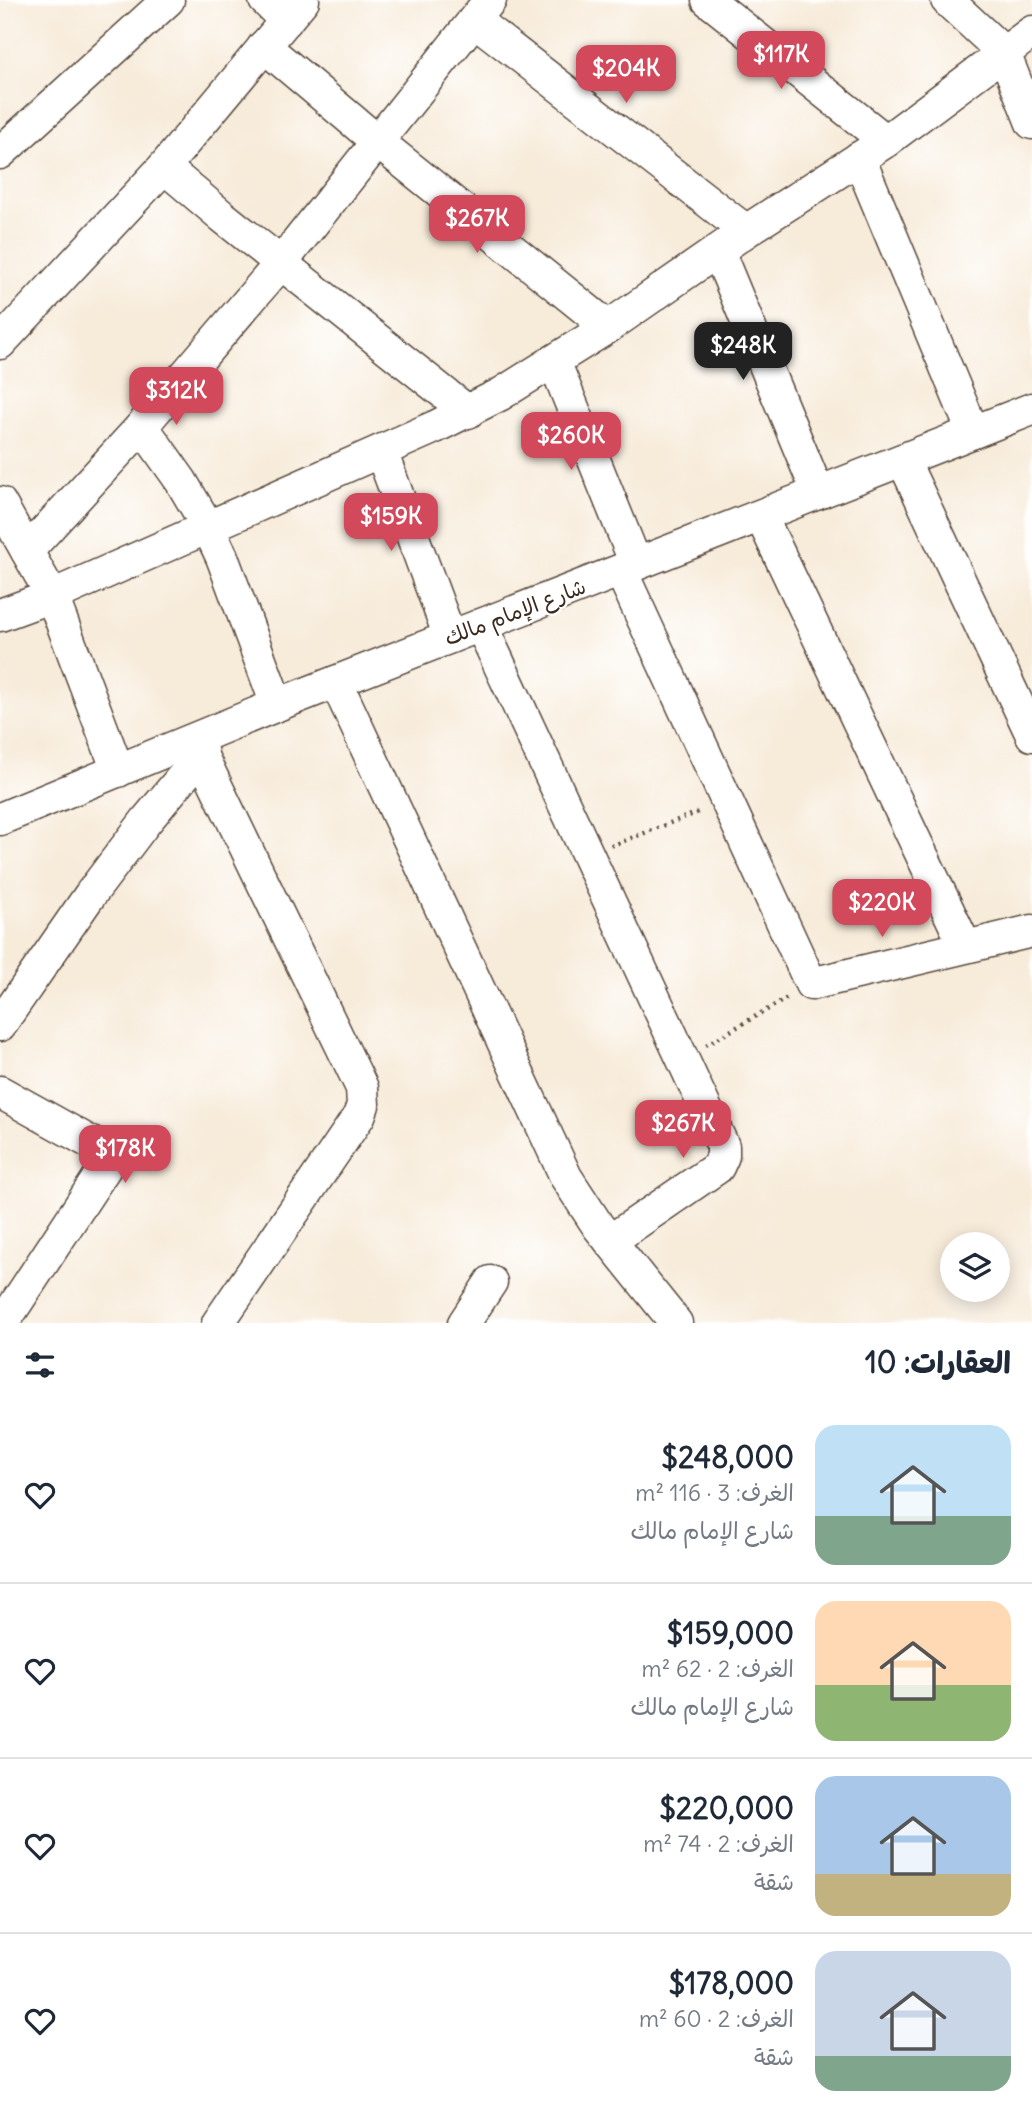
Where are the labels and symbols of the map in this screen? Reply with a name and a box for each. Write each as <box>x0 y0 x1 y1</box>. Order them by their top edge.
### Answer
pin: $117K <box>732 32 830 91</box>
pin: $204K <box>577 46 675 105</box>
pin: $267K <box>428 196 526 255</box>
pin: $248K <box>694 322 792 382</box>
pin: $312K <box>127 368 225 427</box>
pin: $260K <box>522 412 620 472</box>
pin: $159K <box>342 494 440 553</box>
street label: شارع الإمام مالك <box>440 573 591 654</box>
pin: $220K <box>833 880 931 939</box>
pin: $267K <box>634 1100 732 1160</box>
pin: $178K <box>76 1126 174 1185</box>

